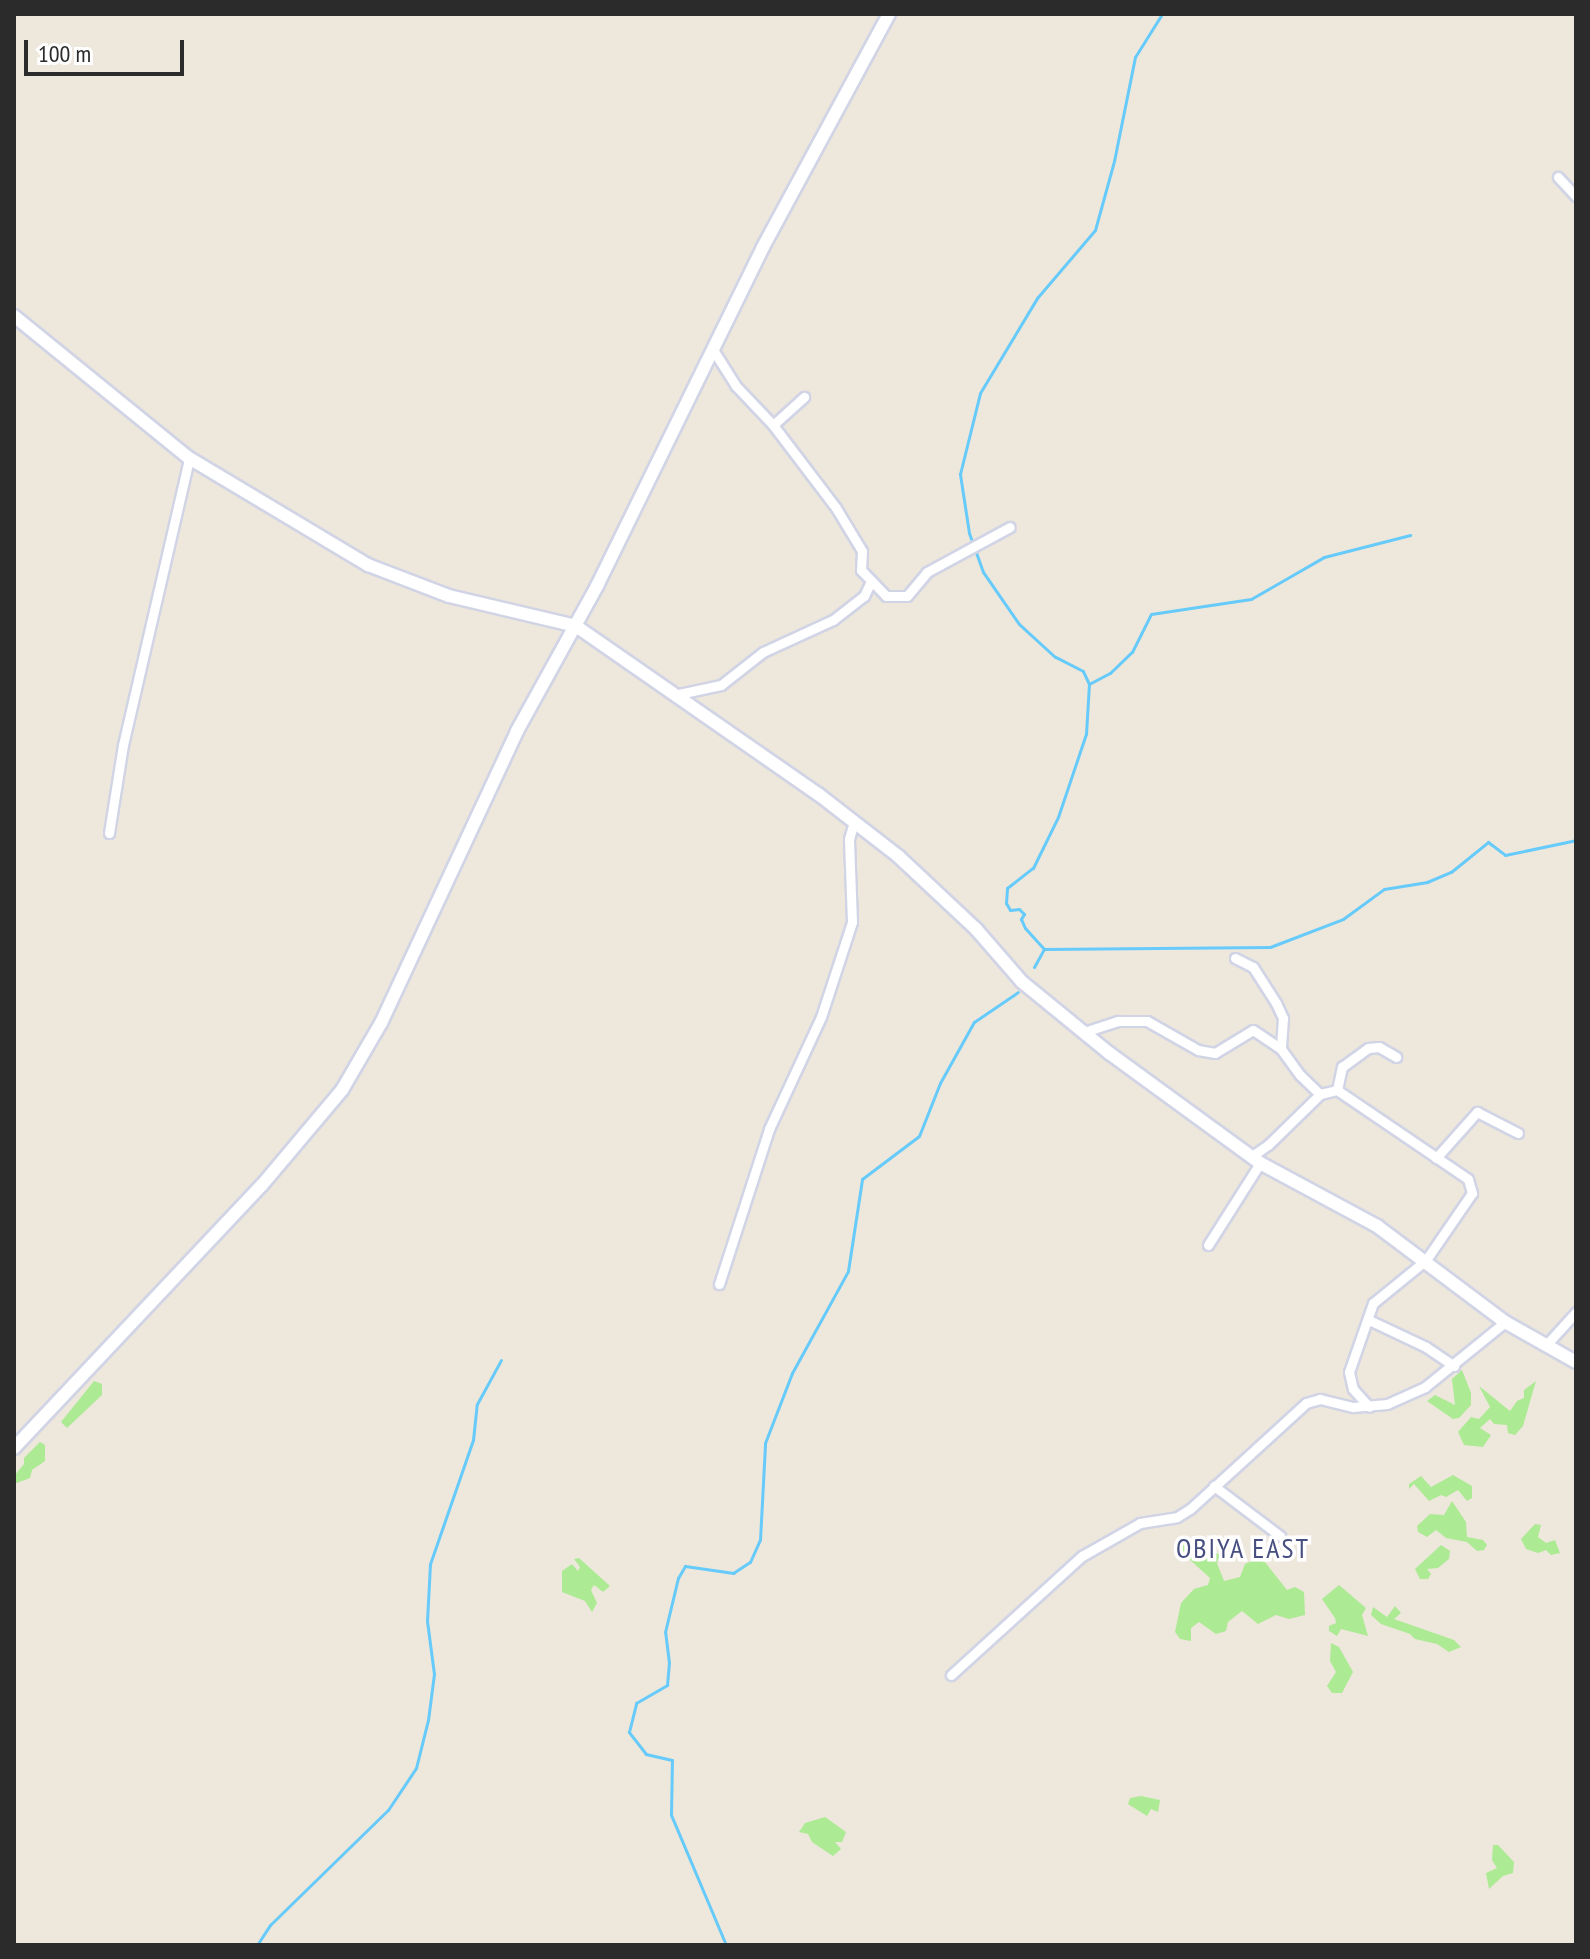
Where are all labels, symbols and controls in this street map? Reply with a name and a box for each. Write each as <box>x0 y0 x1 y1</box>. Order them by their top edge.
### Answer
scale bar <box>28 24 188 74</box>
text: 100 m <box>38 38 91 69</box>
district label: OBIYA EAST <box>1175 1531 1311 1565</box>

